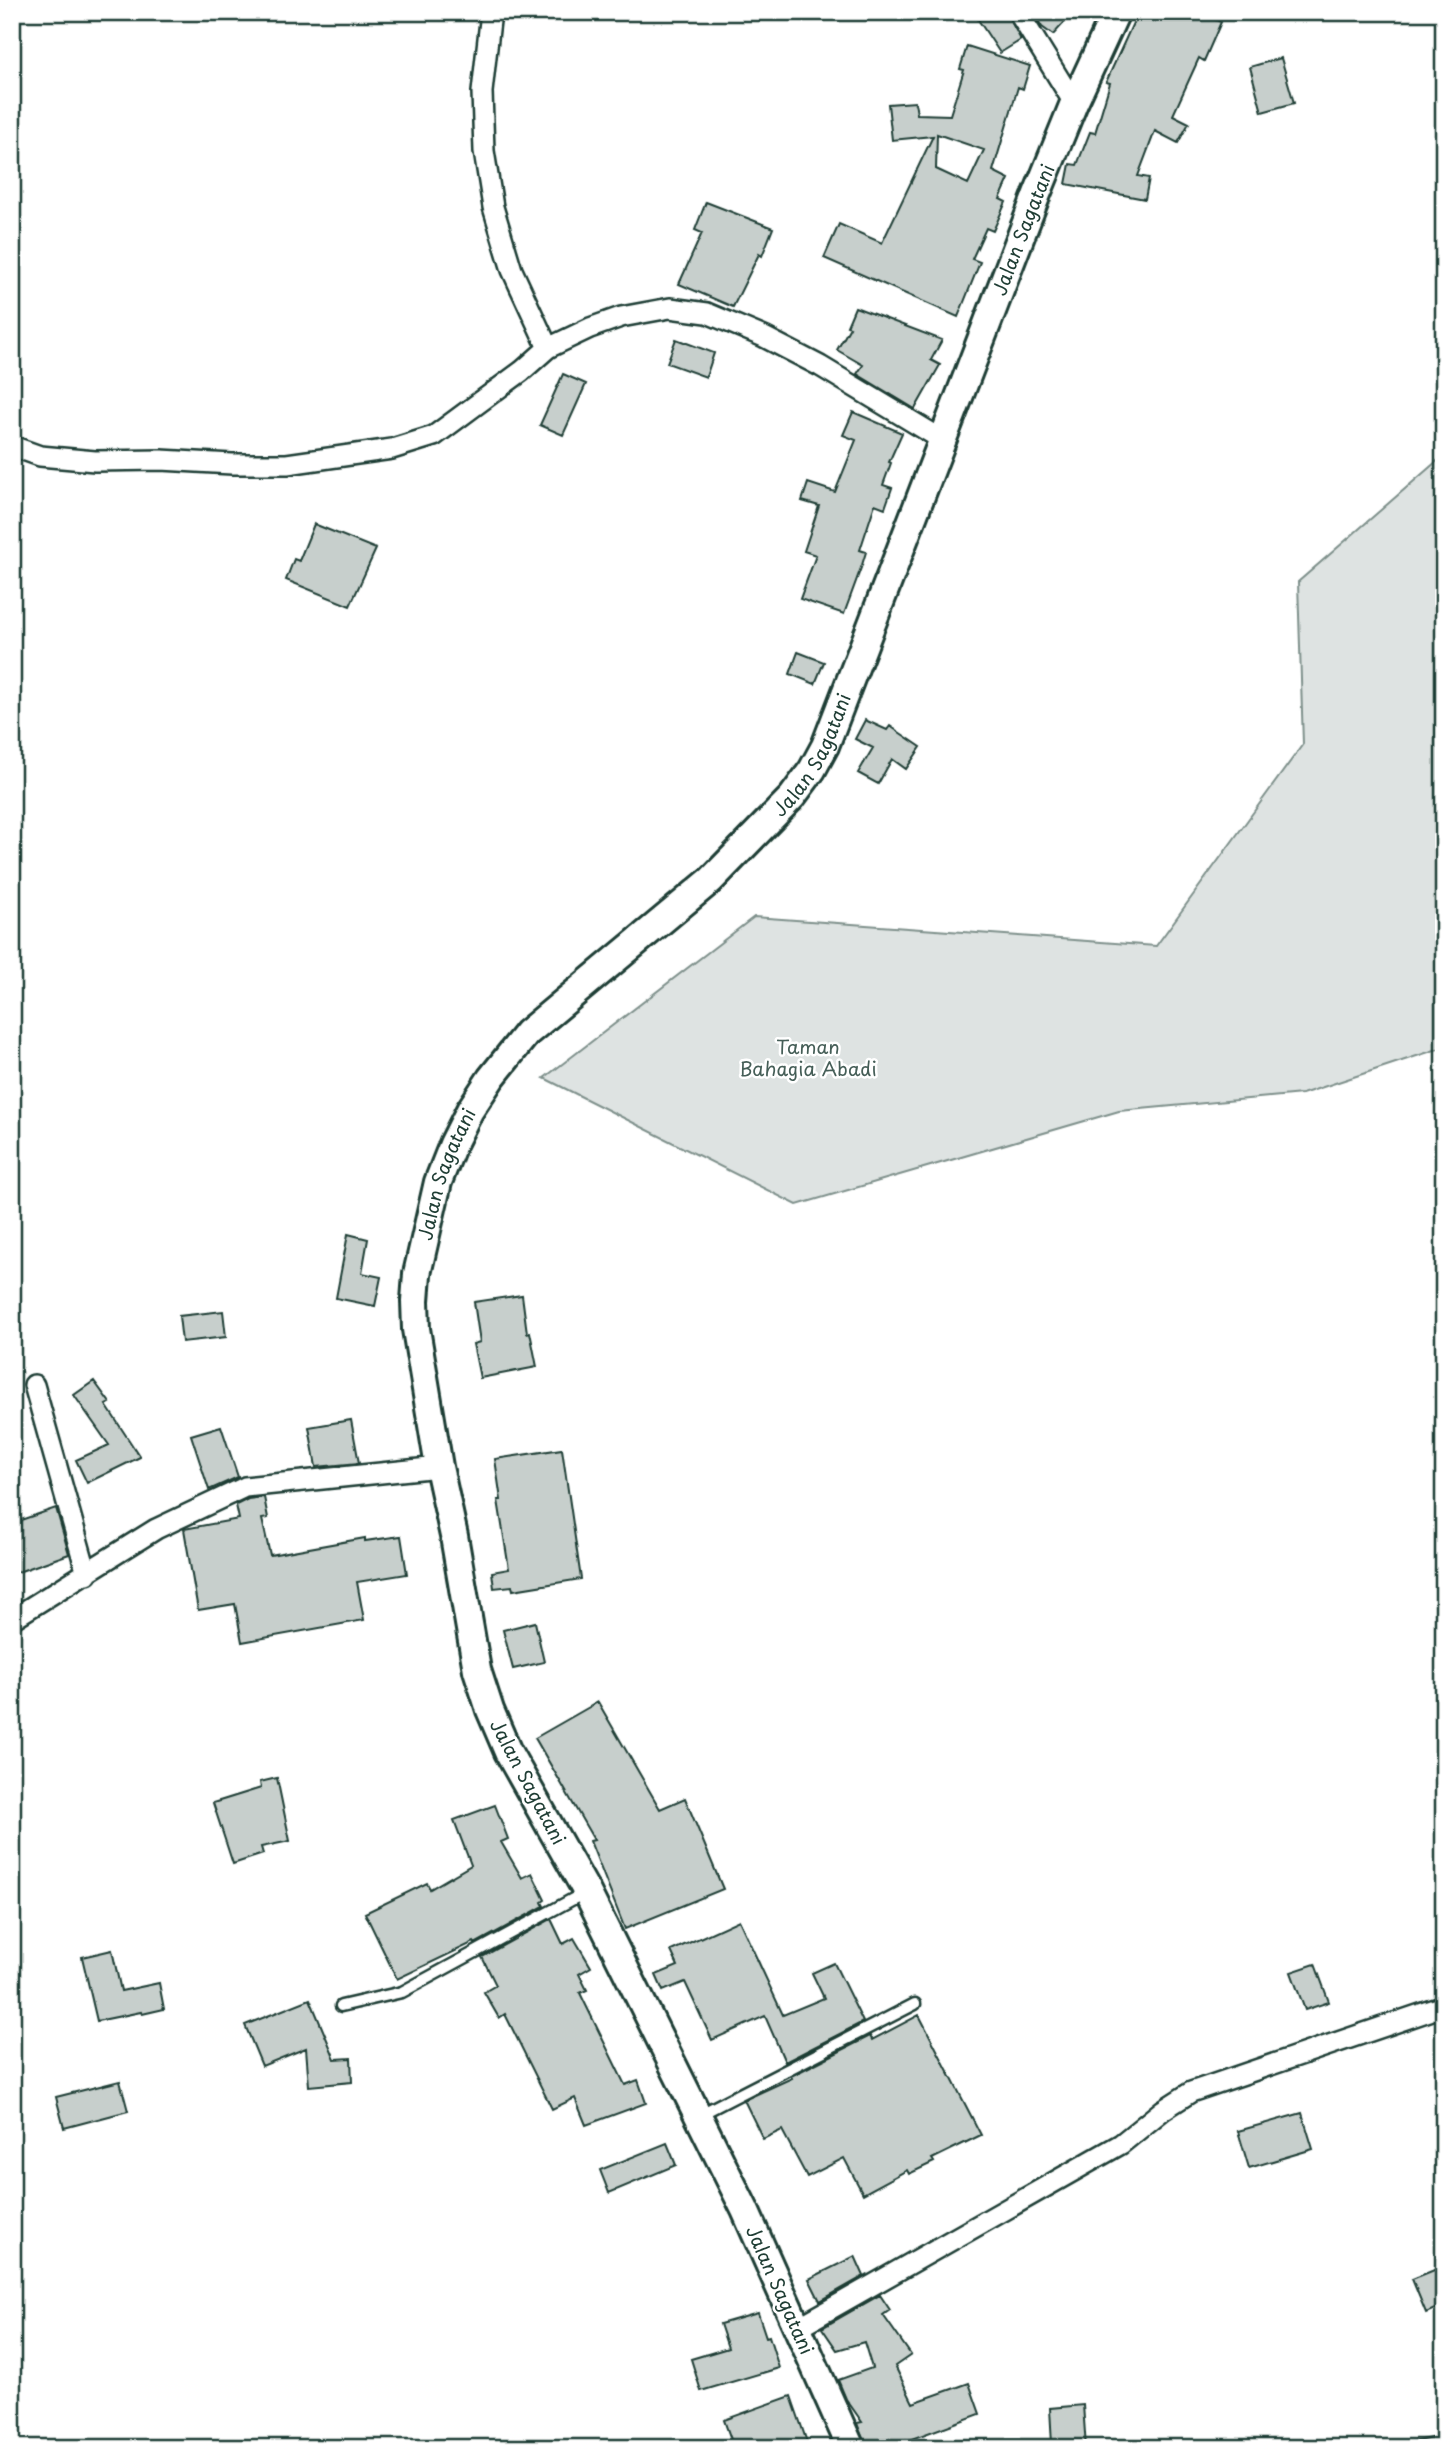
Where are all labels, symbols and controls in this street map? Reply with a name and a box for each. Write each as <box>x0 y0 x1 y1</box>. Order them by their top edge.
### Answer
street label: Jalan Sagatani <box>984 160 1061 299</box>
street label: Jalan Sagatani <box>766 689 857 822</box>
park label: Taman Bahagia Abadi <box>739 1032 877 1082</box>
street label: Jalan Sagatani <box>410 1103 482 1243</box>
street label: Jalan Sagatani <box>484 1714 574 1849</box>
street label: Jalan Sagatani <box>740 2221 822 2359</box>

